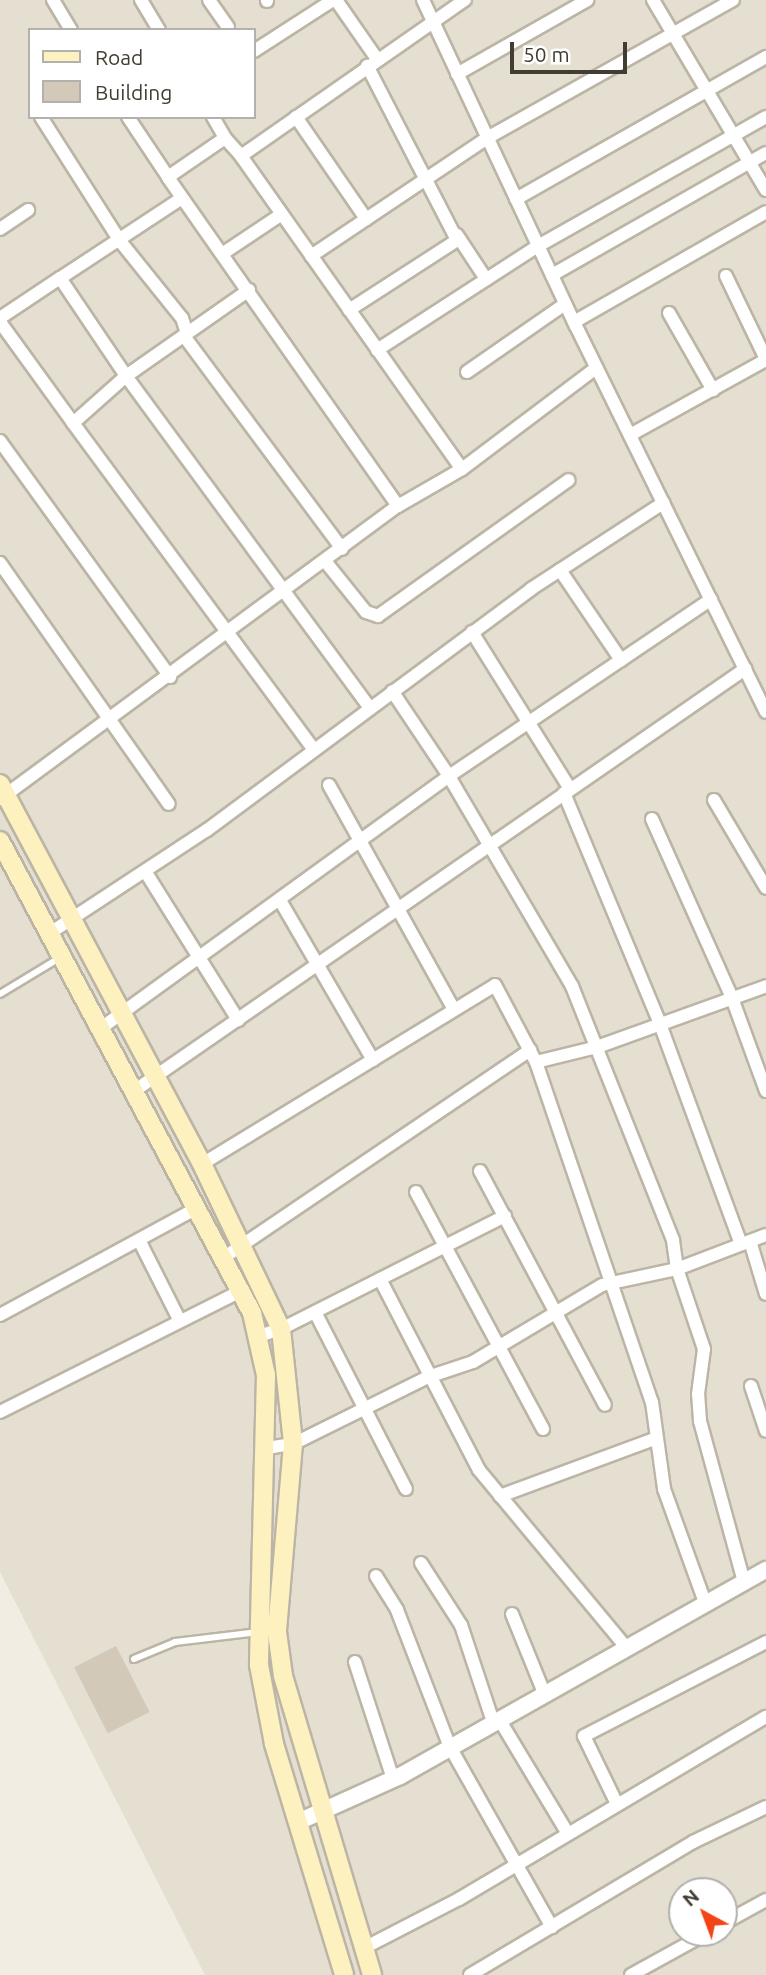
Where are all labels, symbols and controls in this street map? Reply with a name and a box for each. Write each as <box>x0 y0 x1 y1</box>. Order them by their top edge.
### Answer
legend <box>28 28 256 119</box>
scale bar <box>514 28 631 72</box>
text: 50 m <box>523 42 570 66</box>
text: Road <box>95 45 143 69</box>
text: Building <box>95 80 172 104</box>
north arrow <box>668 1877 738 1947</box>
text: N <box>678 1885 703 1911</box>

